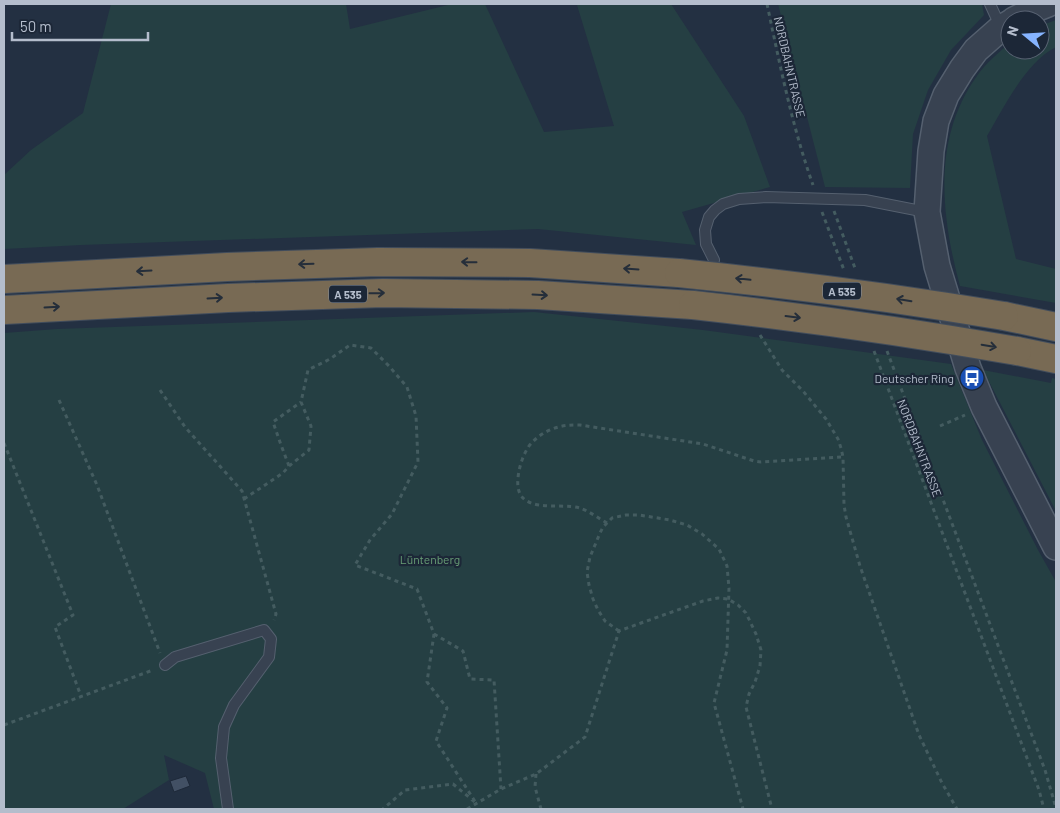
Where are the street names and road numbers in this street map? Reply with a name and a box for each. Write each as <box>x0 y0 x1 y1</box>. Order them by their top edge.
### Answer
street label: NORDBAHNTRASSE <box>772 15 808 119</box>
road number: A 535 <box>823 282 861 300</box>
road number: A 535 <box>329 286 367 302</box>
street label: NORDBAHNTRASSE <box>895 397 945 499</box>

